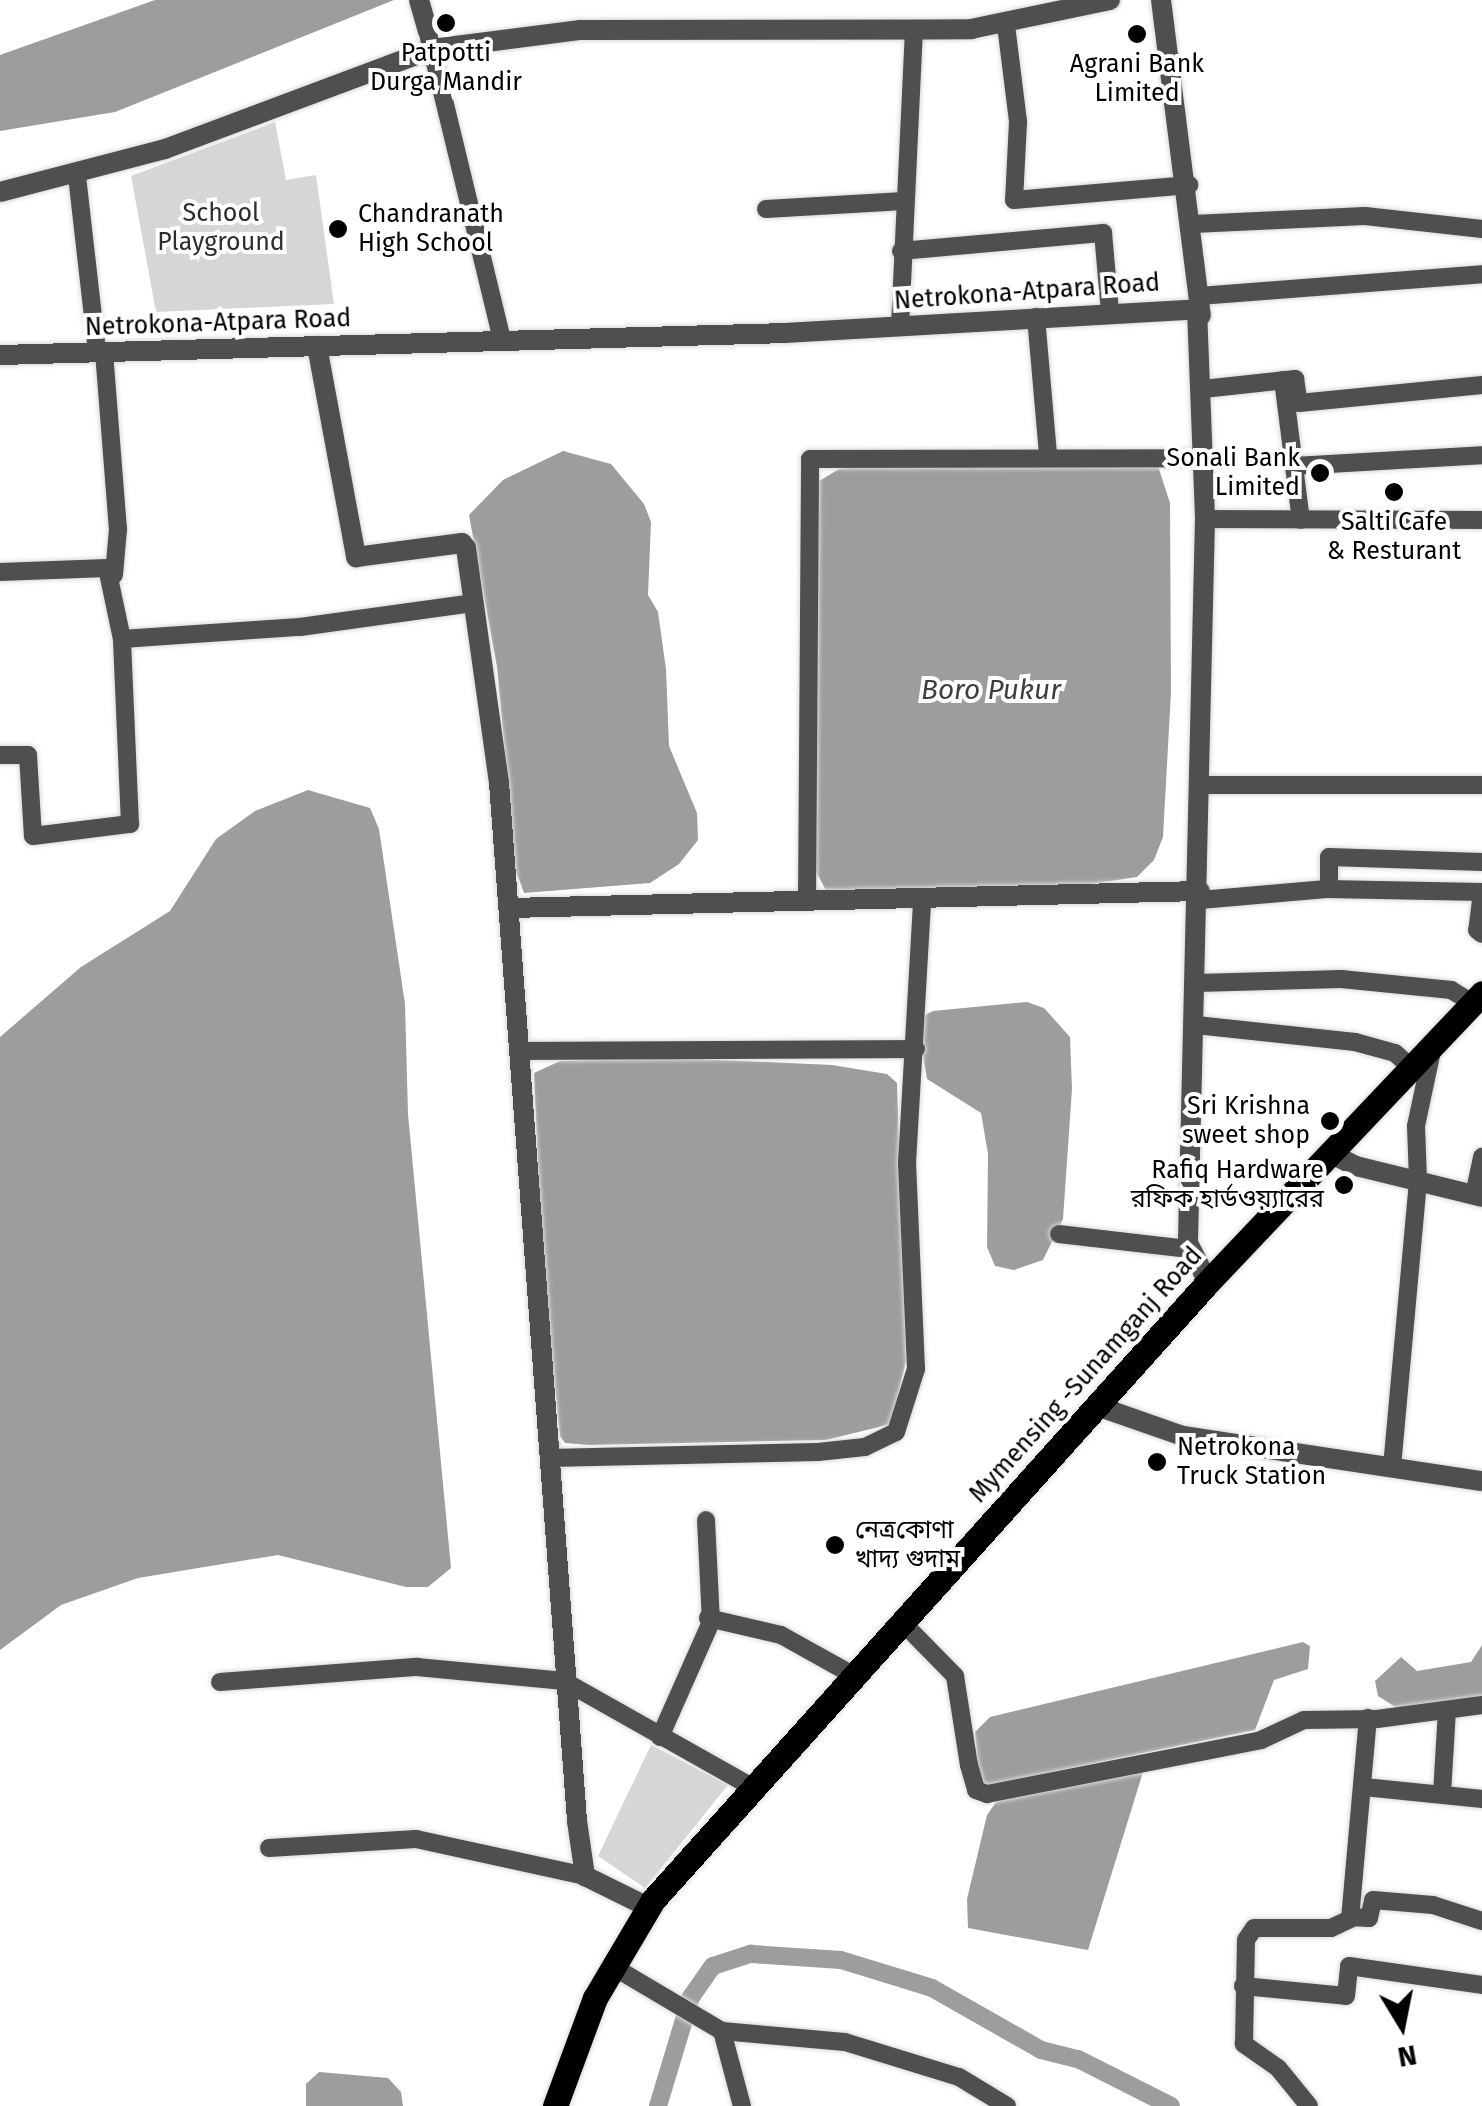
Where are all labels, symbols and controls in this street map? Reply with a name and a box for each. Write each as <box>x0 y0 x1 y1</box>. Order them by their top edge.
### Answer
marker: Patpotti Durga Mandir <box>435 12 457 34</box>
marker: Agrani Bank Limited <box>1126 23 1148 45</box>
place label: Patpotti Durga Mandir <box>370 39 522 98</box>
place label: Agrani Bank Limited <box>1070 50 1204 109</box>
park label: School Playground <box>157 199 285 258</box>
place label: Chandranath High School <box>358 200 504 259</box>
marker: Chandranath High School <box>327 218 349 240</box>
street label: Netrokona-Atpara Road <box>893 268 1161 316</box>
street label: Netrokona-Atpara Road <box>84 303 352 343</box>
place label: Sonali Bank Limited <box>1167 444 1300 503</box>
marker: Sonali Bank Limited <box>1309 462 1331 484</box>
marker: Salti Cafe & Resturant <box>1383 481 1405 503</box>
place label: Salti Cafe & Resturant <box>1327 508 1461 567</box>
water label: Boro Pukur <box>921 673 1061 707</box>
place label: Sri Krishna sweet shop <box>1182 1092 1310 1151</box>
marker: Sri Krishna sweet shop <box>1319 1110 1341 1132</box>
place label: Rafiq Hardware রফিক হার্ডওয়্যারের <box>1131 1156 1324 1215</box>
marker: Rafiq Hardware রফিক হার্ডওয়্যারের <box>1333 1174 1355 1196</box>
street label: Mymensing -Sunamganj Road <box>963 1241 1209 1509</box>
place label: Netrokona Truck Station <box>1177 1433 1326 1492</box>
marker: Netrokona Truck Station <box>1146 1451 1168 1473</box>
place label: ‌নেত্র‌কোণা খাদ্য গুদাম <box>855 1516 960 1575</box>
marker: ‌নেত্র‌কোণা খাদ্য গুদাম <box>824 1534 846 1556</box>
north arrow <box>1352 1976 1452 2076</box>
text: N <box>1395 2038 1419 2074</box>

